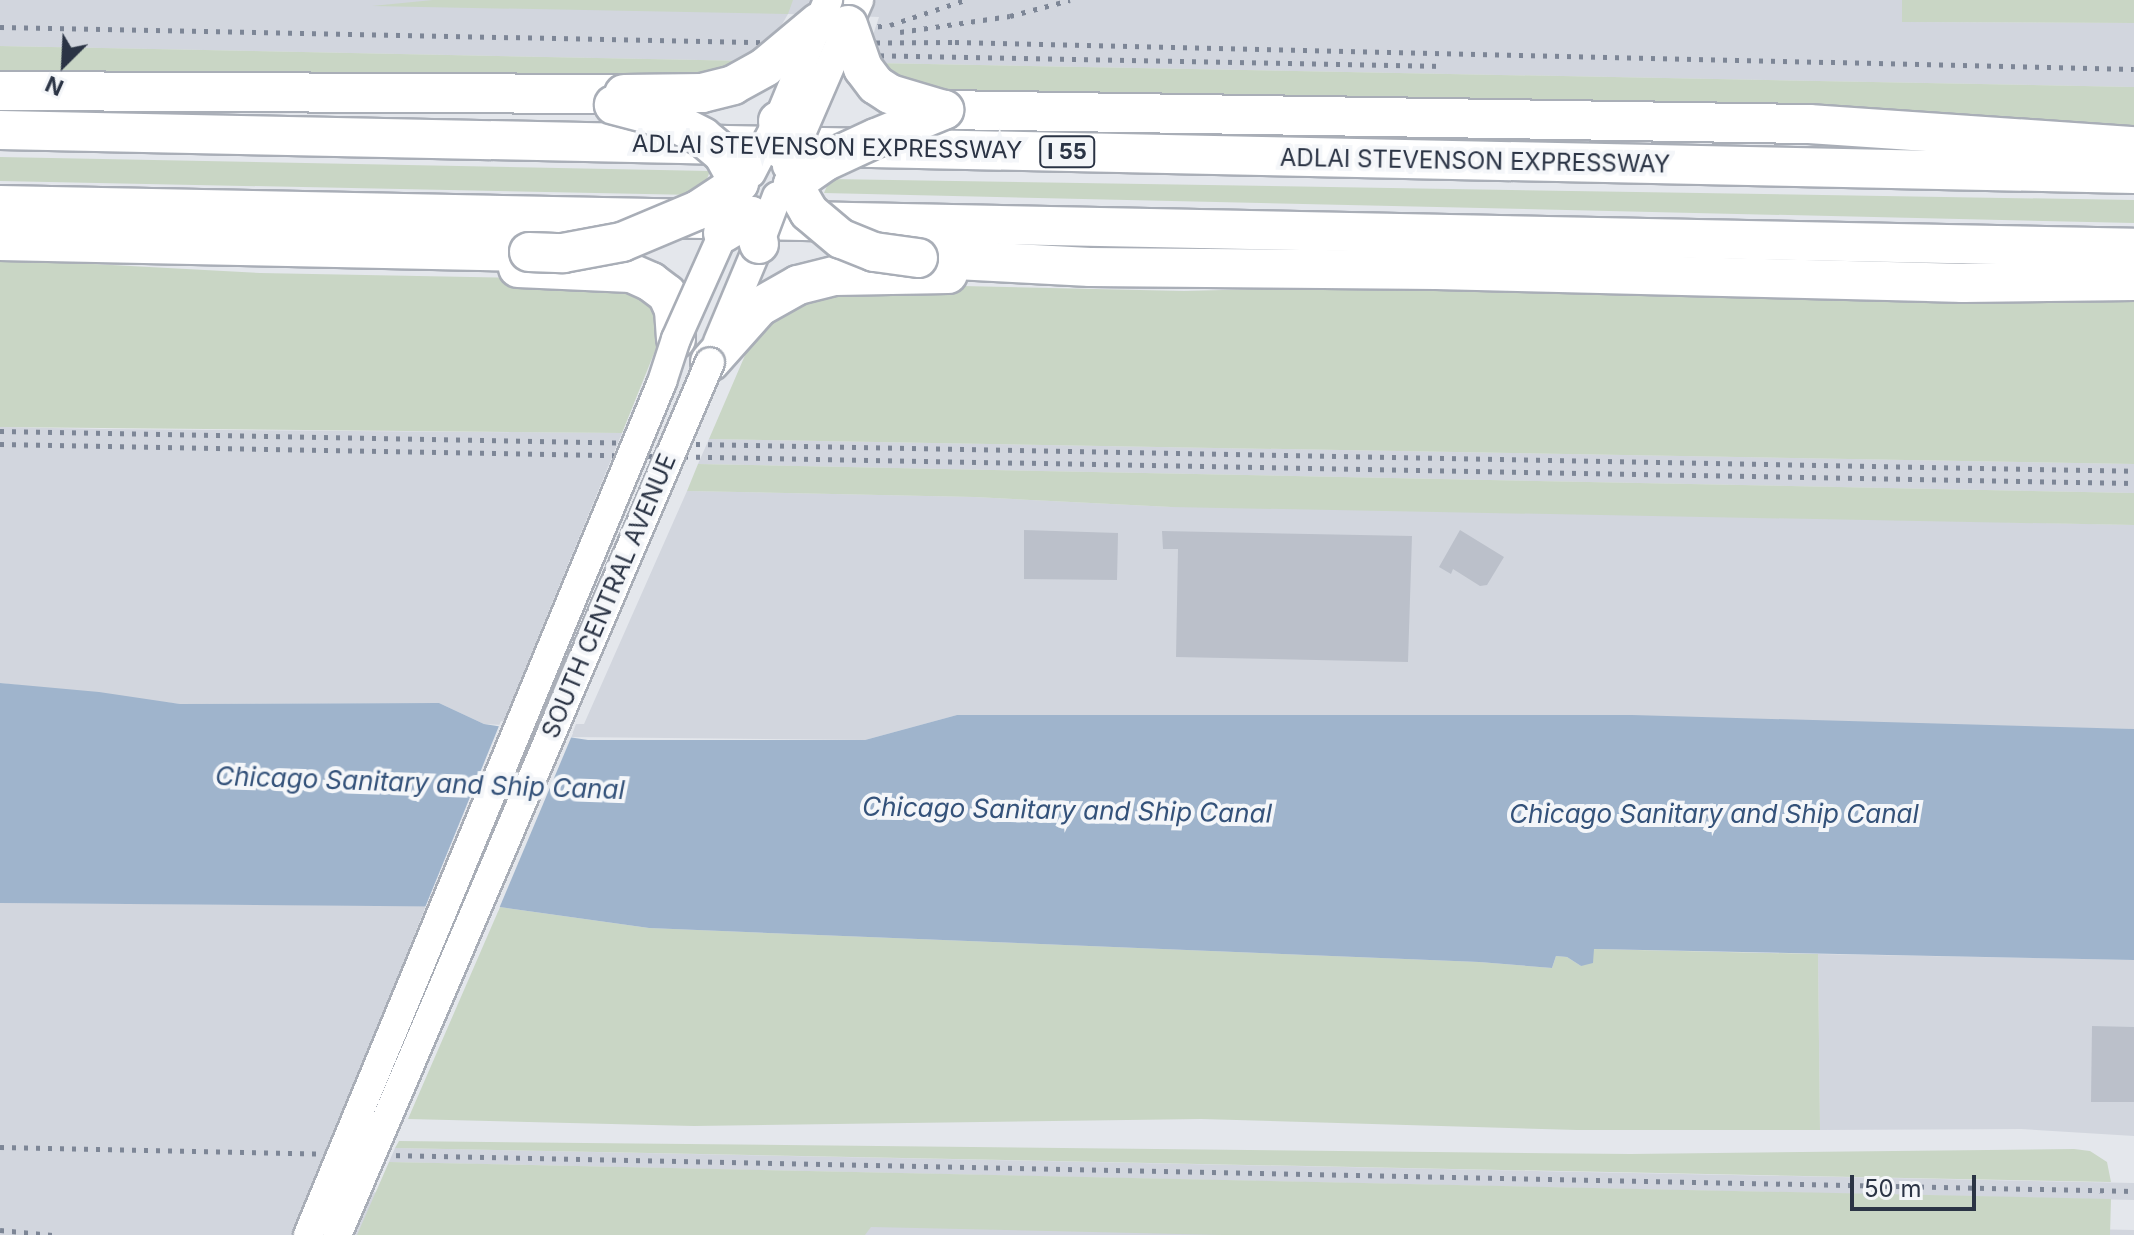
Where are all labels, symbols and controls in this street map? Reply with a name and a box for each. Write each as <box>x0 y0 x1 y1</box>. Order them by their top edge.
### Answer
north arrow <box>24 24 104 104</box>
text: N <box>41 71 67 101</box>
street label: ADLAI STEVENSON EXPRESSWAY <box>632 129 1022 165</box>
road number: I 55 <box>1039 134 1095 170</box>
street label: ADLAI STEVENSON EXPRESSWAY <box>1280 143 1670 179</box>
street label: SOUTH CENTRAL AVENUE <box>536 450 682 742</box>
water label: Chicago Sanitary and Ship Canal <box>215 760 625 806</box>
water label: Chicago Sanitary and Ship Canal <box>862 791 1272 829</box>
water label: Chicago Sanitary and Ship Canal <box>1509 798 1919 830</box>
scale bar <box>1854 1159 1980 1209</box>
text: 50 m <box>1864 1174 1922 1203</box>

